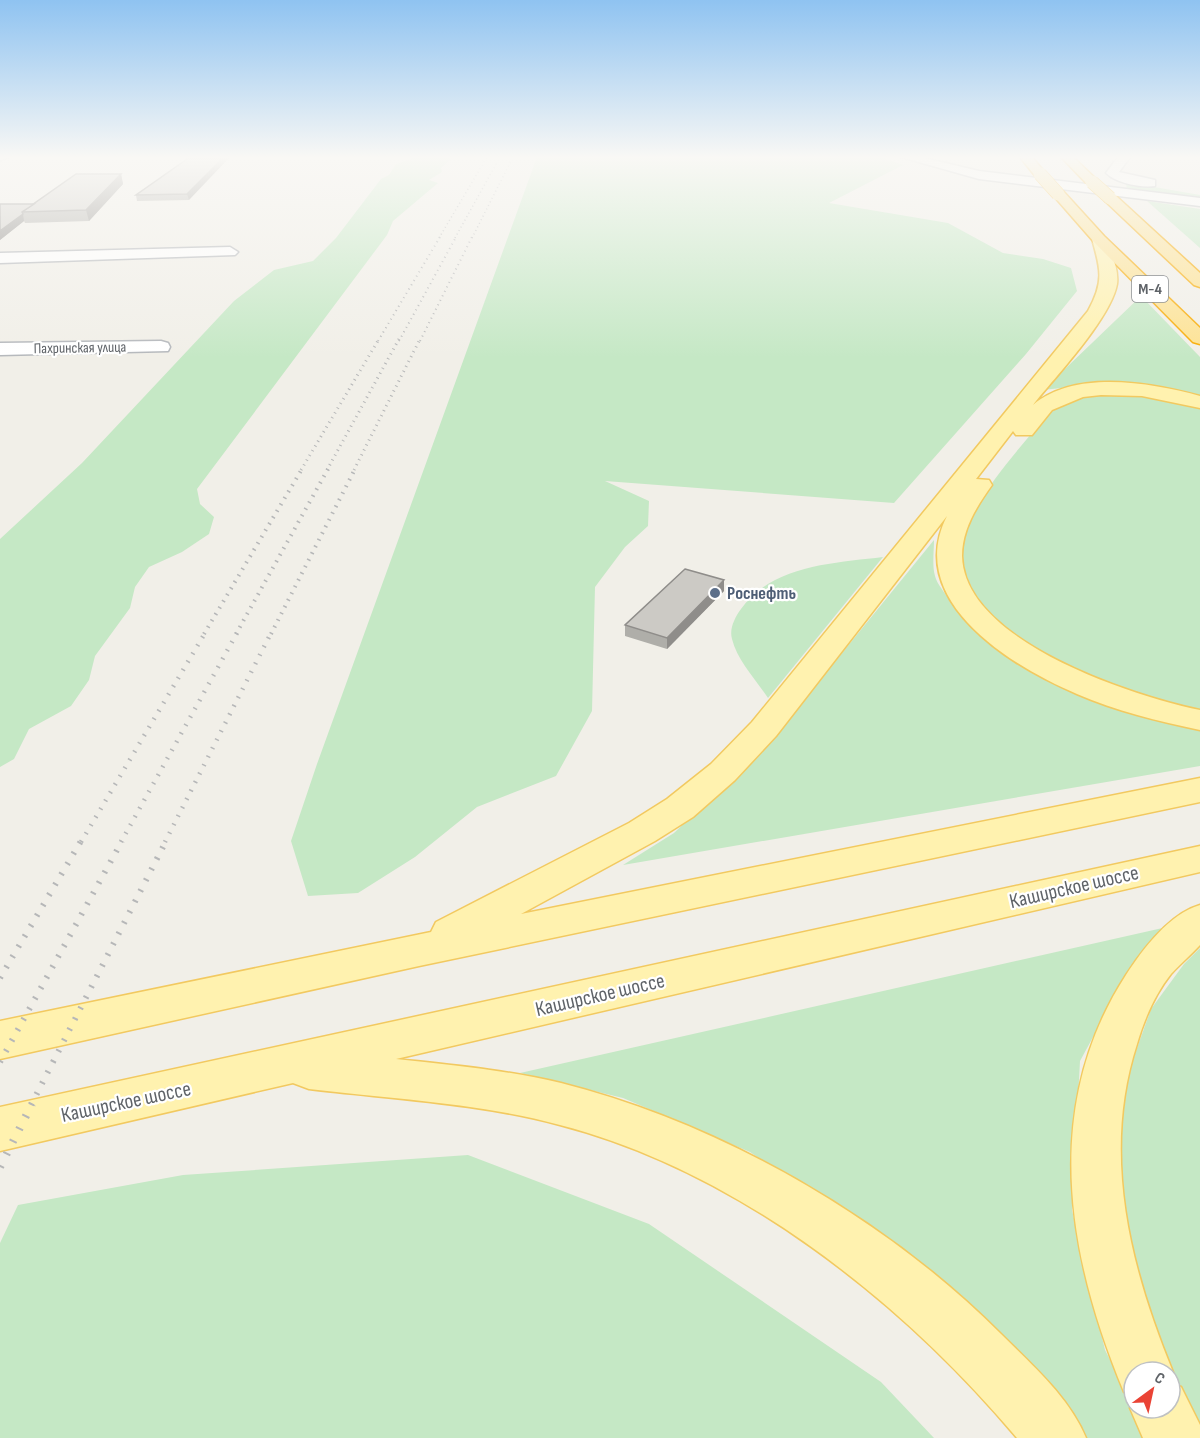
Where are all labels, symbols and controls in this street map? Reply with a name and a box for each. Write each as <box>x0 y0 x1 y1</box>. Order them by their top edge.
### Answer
road number: М-4 <box>1132 276 1168 302</box>
street label: Пахринская улица <box>34 338 127 358</box>
place label: Роснефть <box>727 583 796 604</box>
marker: Роснефть <box>708 586 722 600</box>
street label: Каширское шоссе <box>1007 860 1141 914</box>
street label: Каширское шоссе <box>533 968 667 1022</box>
street label: Каширское шоссе <box>59 1076 193 1128</box>
north arrow <box>1122 1360 1182 1420</box>
text: С <box>1151 1368 1168 1389</box>

